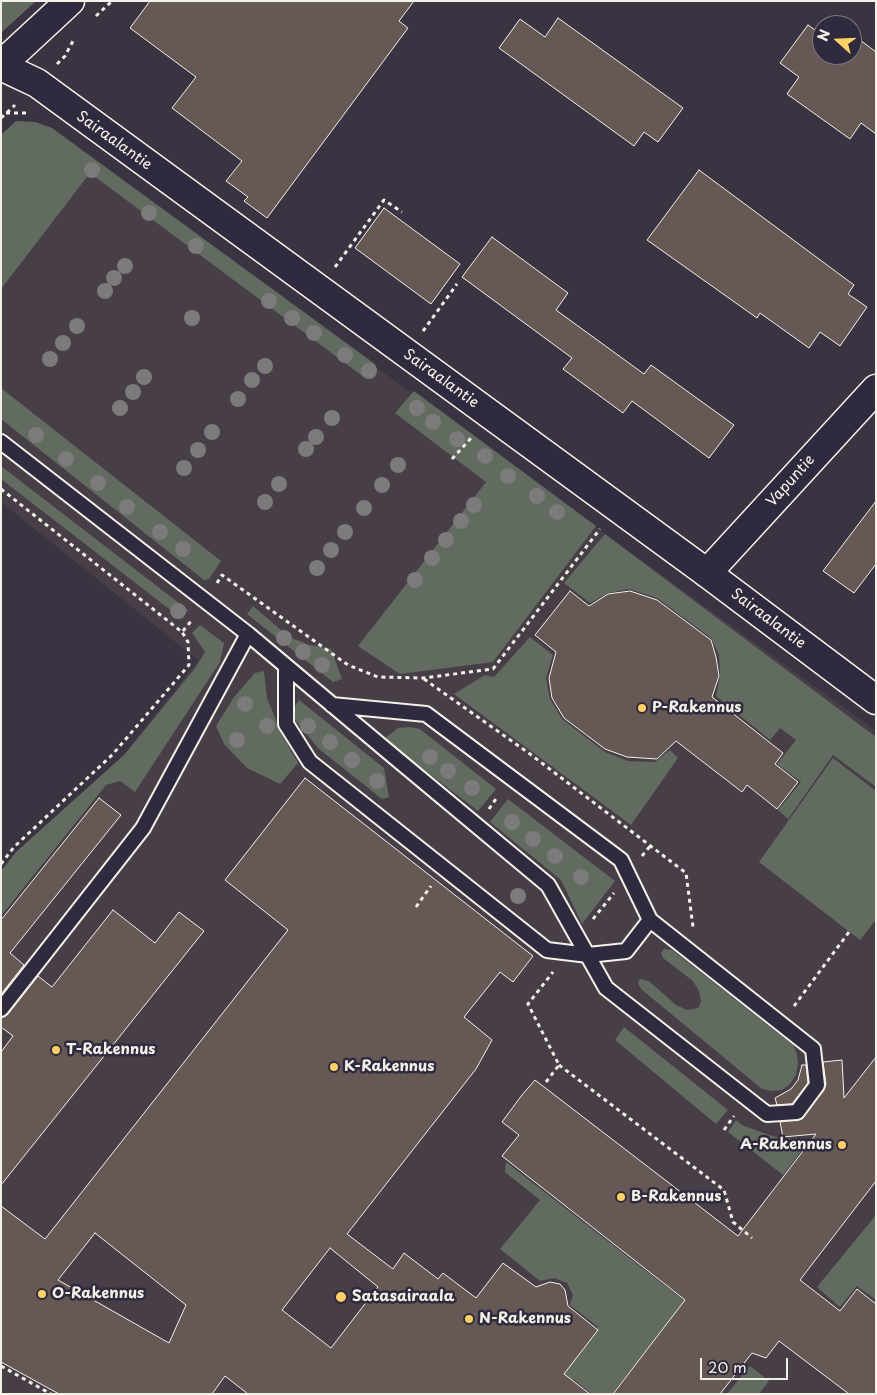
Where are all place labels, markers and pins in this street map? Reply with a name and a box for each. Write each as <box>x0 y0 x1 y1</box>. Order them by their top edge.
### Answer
place label: P-Rakennus <box>652 699 742 717</box>
marker: P-Rakennus <box>636 702 648 714</box>
place label: T-Rakennus <box>66 1041 156 1059</box>
marker: T-Rakennus <box>50 1044 62 1056</box>
place label: K-Rakennus <box>344 1058 434 1076</box>
marker: K-Rakennus <box>328 1061 340 1073</box>
place label: A-Rakennus <box>740 1136 832 1154</box>
marker: A-Rakennus <box>836 1139 848 1151</box>
place label: B-Rakennus <box>631 1188 721 1206</box>
marker: B-Rakennus <box>615 1191 627 1203</box>
place label: O-Rakennus <box>52 1285 144 1303</box>
marker: O-Rakennus <box>36 1288 48 1300</box>
place label: Satasairaala <box>352 1288 454 1306</box>
marker: Satasairaala <box>334 1290 348 1304</box>
place label: N-Rakennus <box>479 1310 571 1328</box>
marker: N-Rakennus <box>463 1313 475 1325</box>

